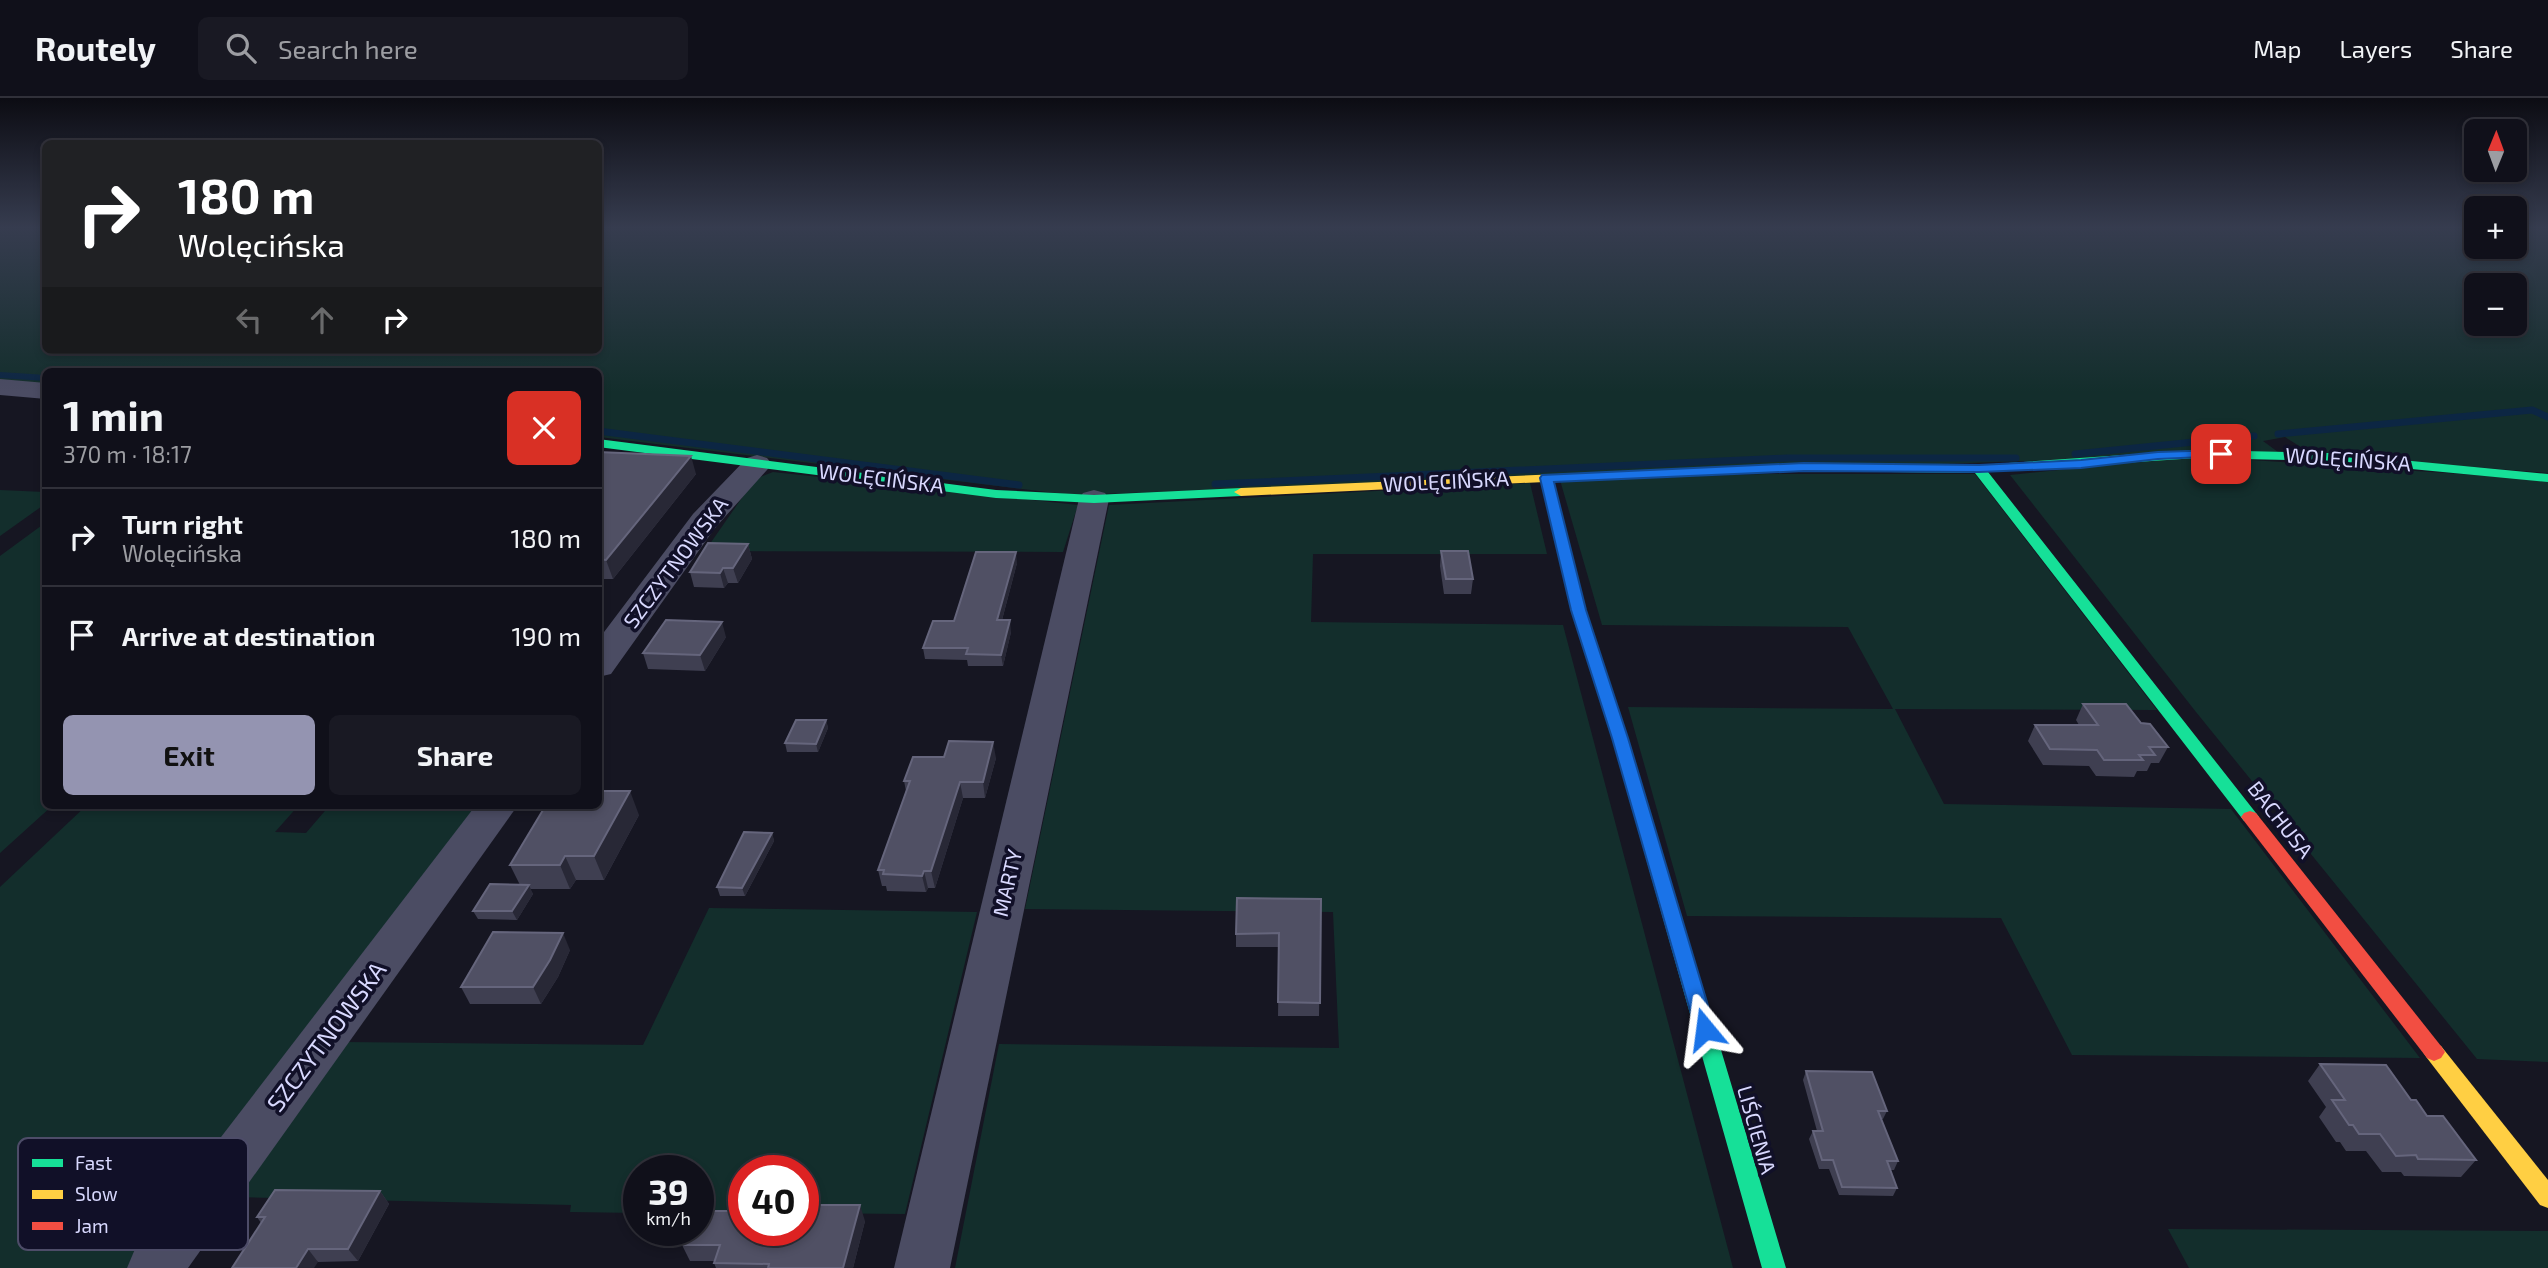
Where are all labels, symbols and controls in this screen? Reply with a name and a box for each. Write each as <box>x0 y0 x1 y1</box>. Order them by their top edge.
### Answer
search box <box>198 17 688 80</box>
text: Routely <box>35 28 156 68</box>
icon: search <box>222 29 260 67</box>
text: Search here <box>278 33 418 64</box>
text: Map <box>2253 34 2301 63</box>
text: Layers <box>2339 34 2412 63</box>
text: Share <box>2450 34 2513 63</box>
north arrow <box>2464 119 2527 182</box>
map controls <box>2464 119 2527 336</box>
text: 180 m <box>178 165 314 224</box>
icon: right <box>63 168 154 259</box>
button: + <box>2464 196 2527 259</box>
text: Wolęcińska <box>178 225 345 263</box>
button: − <box>2464 273 2527 336</box>
icon: left <box>230 301 268 339</box>
icon: ahead <box>303 301 341 339</box>
icon: right <box>376 301 414 339</box>
text: 1 min <box>63 389 164 439</box>
button: close <box>507 391 581 465</box>
pin <box>2191 424 2251 484</box>
icon: arrive <box>2202 435 2240 473</box>
text: 370 m · 18:17 <box>63 440 192 468</box>
street label: WOLĘCIŃSKA <box>2284 442 2412 475</box>
street label: WOLĘCIŃSKA <box>817 457 945 498</box>
street label: WOLĘCIŃSKA <box>1382 465 1509 496</box>
street label: SZCZYTNOWSKA <box>617 492 732 633</box>
text: Turn right <box>122 508 243 539</box>
icon: right <box>63 518 101 556</box>
text: 180 m <box>511 522 581 553</box>
text: Wolęcińska <box>122 539 242 567</box>
icon: arrive <box>63 616 101 654</box>
text: Arrive at destination <box>122 620 375 651</box>
text: 190 m <box>512 620 581 651</box>
button: Exit <box>63 715 315 795</box>
button: Share <box>329 715 581 795</box>
street label: BACHUSA <box>2243 776 2319 863</box>
street label: MARTY <box>987 846 1026 919</box>
street label: SZCZYTNOWSKA <box>260 955 392 1117</box>
position arrow <box>1668 992 1742 1066</box>
street label: LIŚCIENIA <box>1733 1083 1782 1177</box>
legend <box>18 1138 248 1250</box>
text: Fast <box>75 1151 112 1174</box>
speed limit sign: 40 <box>728 1155 819 1246</box>
text: 39 <box>648 1170 689 1212</box>
text: Slow <box>75 1182 118 1205</box>
text: km/h <box>646 1207 691 1229</box>
text: Jam <box>75 1214 109 1237</box>

